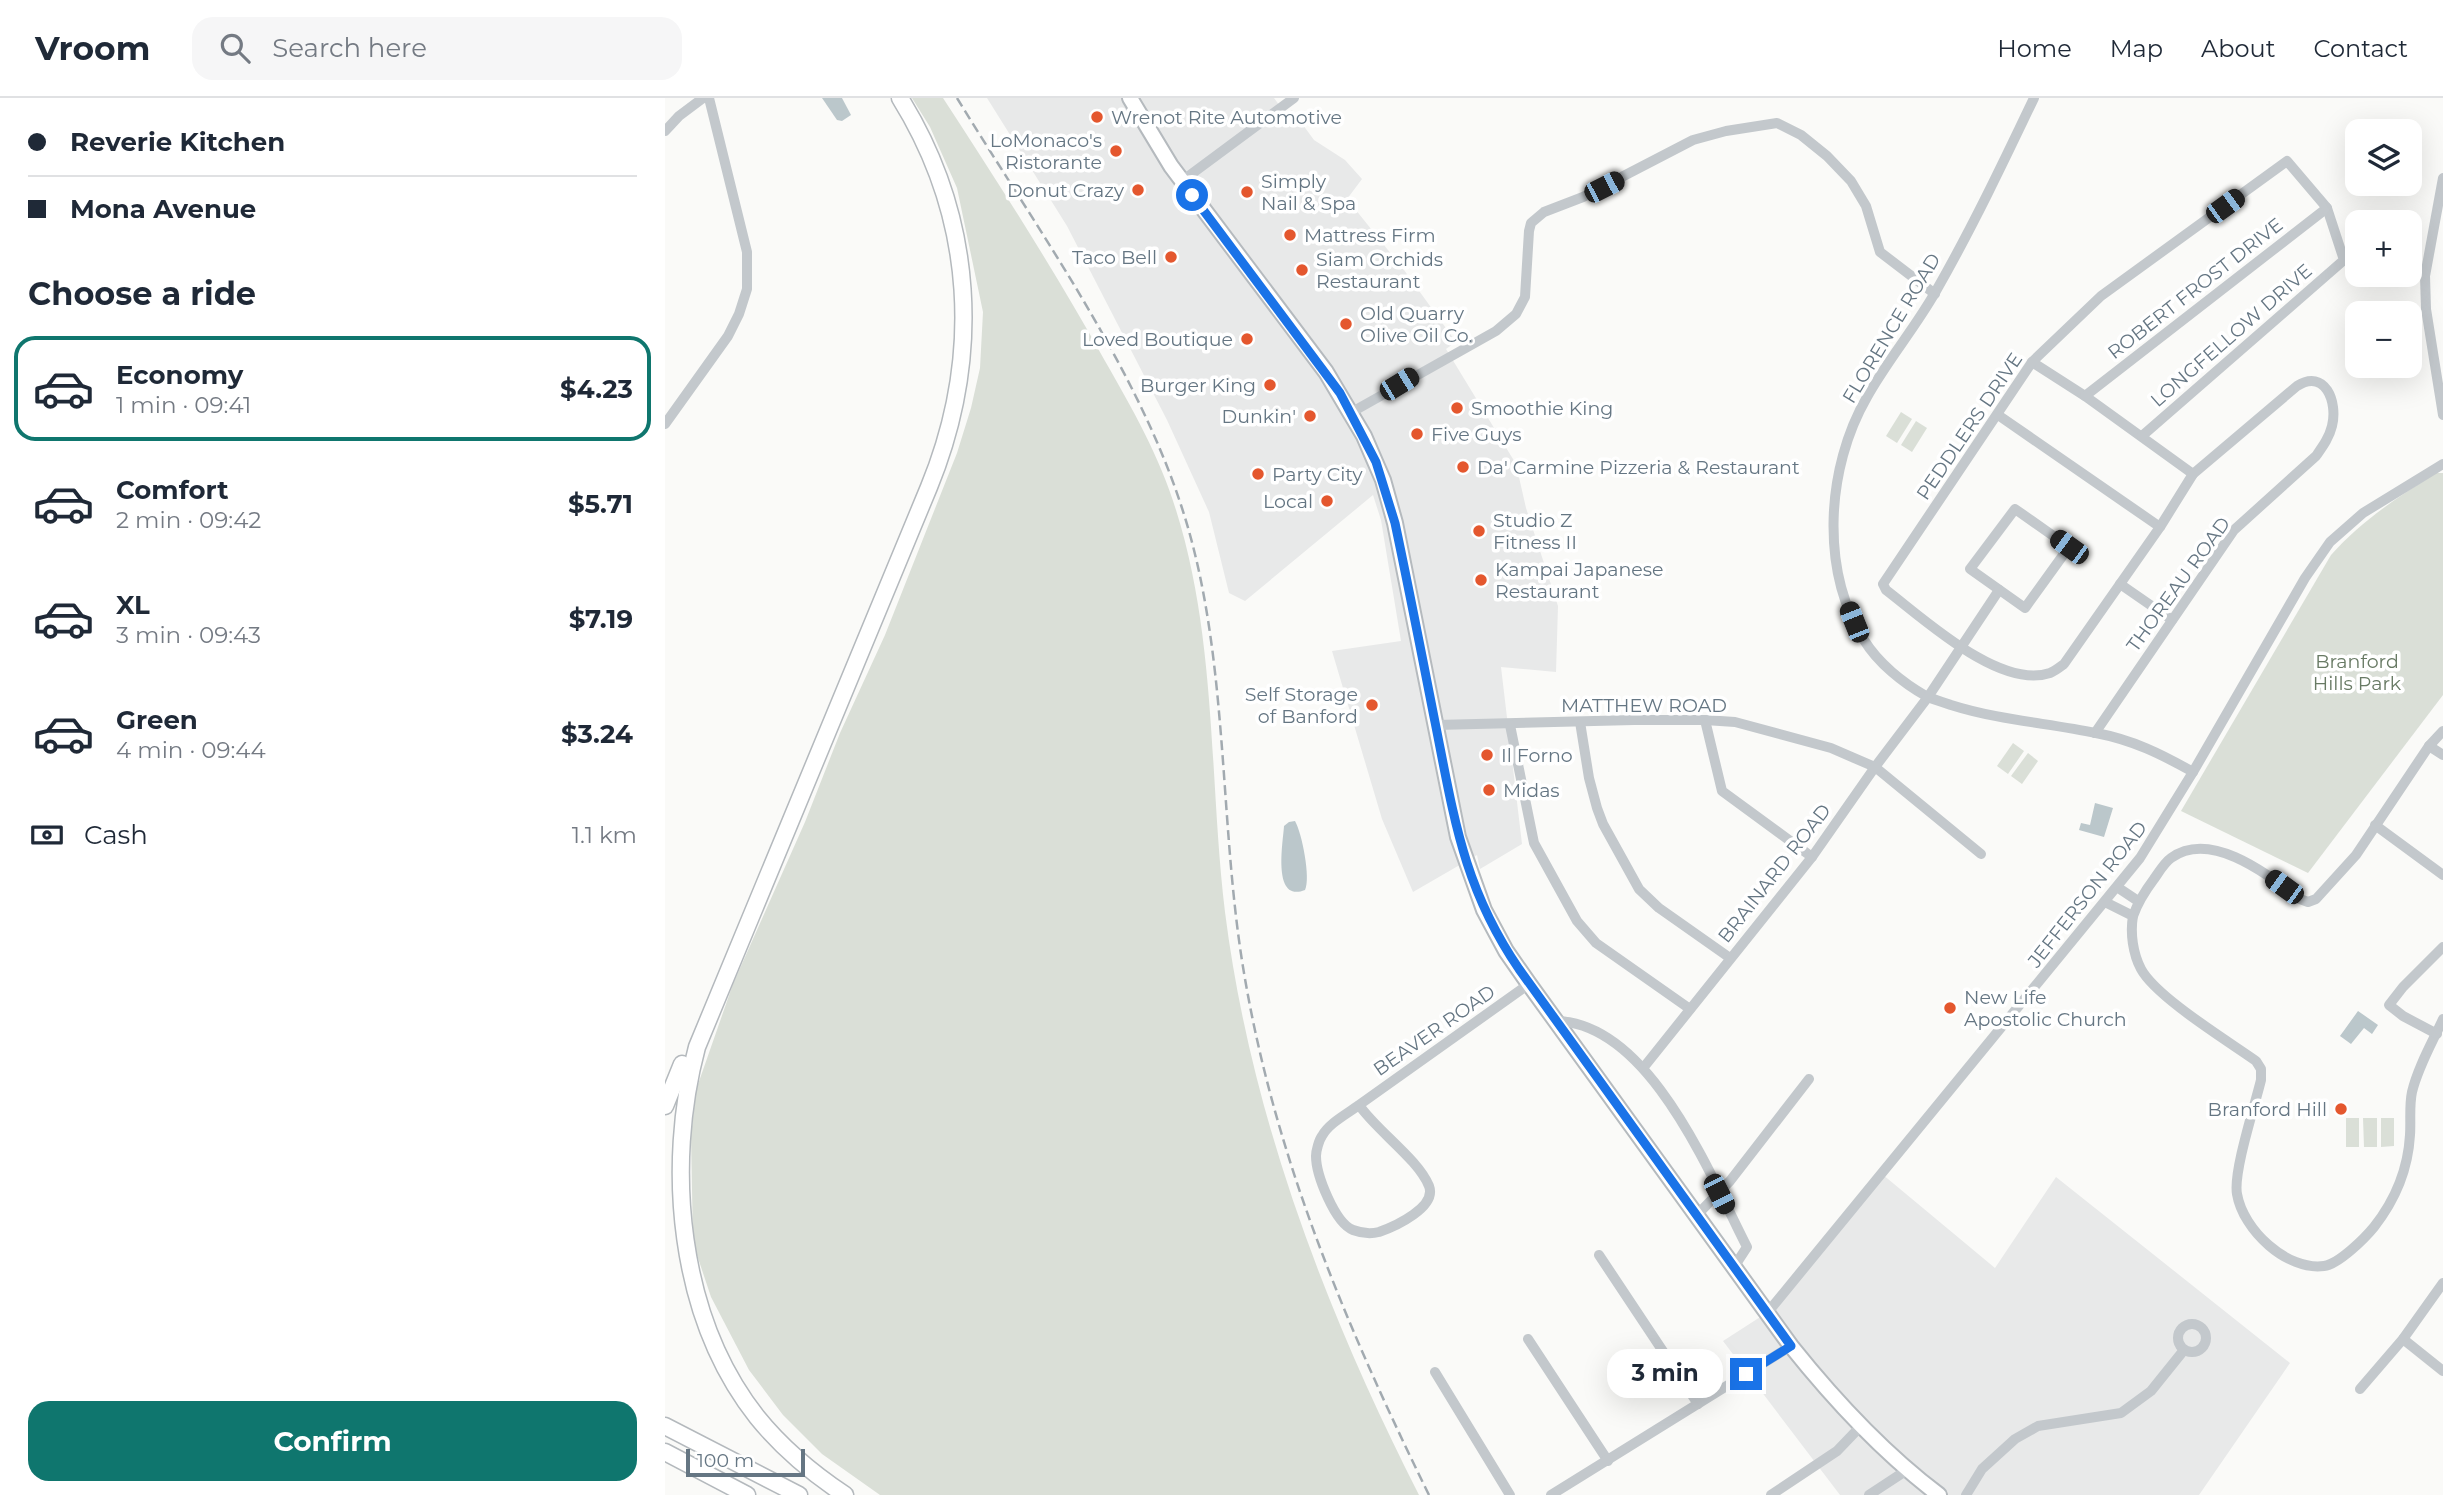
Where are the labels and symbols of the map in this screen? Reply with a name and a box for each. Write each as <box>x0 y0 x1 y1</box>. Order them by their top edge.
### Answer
place label: Wrenot Rite Automotive <box>1111 106 1342 129</box>
marker: Wrenot Rite Automotive <box>1089 109 1105 125</box>
place label: LoMonaco's Ristorante <box>990 129 1102 174</box>
marker: LoMonaco's Ristorante <box>1108 143 1124 159</box>
car <box>1581 168 1628 206</box>
place label: Simply Nail & Spa <box>1261 170 1356 215</box>
place label: Donut Crazy <box>1007 179 1125 202</box>
route start <box>1176 179 1208 211</box>
marker: Donut Crazy <box>1130 182 1146 198</box>
marker: Simply Nail & Spa <box>1239 184 1255 200</box>
car <box>2202 185 2249 227</box>
street label: ROBERT FROST DRIVE <box>2103 213 2287 364</box>
place label: Mattress Firm <box>1304 224 1436 247</box>
marker: Mattress Firm <box>1282 227 1298 243</box>
place label: Taco Bell <box>1072 246 1157 269</box>
place label: Siam Orchids Restaurant <box>1316 248 1443 293</box>
marker: Taco Bell <box>1163 249 1179 265</box>
street label: FLORENCE ROAD <box>1838 249 1945 407</box>
street label: LONGFELLOW DRIVE <box>2146 259 2317 412</box>
marker: Siam Orchids Restaurant <box>1294 262 1310 278</box>
place label: Old Quarry Olive Oil Co. <box>1360 302 1472 347</box>
marker: Old Quarry Olive Oil Co. <box>1338 316 1354 332</box>
place label: Loved Boutique <box>1082 328 1233 351</box>
marker: Loved Boutique <box>1239 331 1255 347</box>
street label: PEDDLERS DRIVE <box>1912 348 2027 504</box>
car <box>1376 364 1423 404</box>
place label: Burger King <box>1140 374 1256 397</box>
marker: Burger King <box>1262 377 1278 393</box>
place label: Smoothie King <box>1471 397 1613 420</box>
marker: Smoothie King <box>1449 400 1465 416</box>
place label: Dunkin' <box>1222 405 1296 428</box>
marker: Dunkin' <box>1302 408 1318 424</box>
place label: Five Guys <box>1431 423 1521 446</box>
marker: Five Guys <box>1409 426 1425 442</box>
place label: Da' Carmine Pizzeria & Restaurant <box>1477 456 1800 479</box>
marker: Da' Carmine Pizzeria & Restaurant <box>1455 459 1471 475</box>
place label: Party City <box>1272 463 1363 486</box>
marker: Party City <box>1250 466 1266 482</box>
place label: Local <box>1263 490 1313 513</box>
marker: Local <box>1319 493 1335 509</box>
place label: Studio Z Fitness II <box>1493 509 1577 554</box>
street label: THOREAU ROAD <box>2122 512 2235 656</box>
marker: Studio Z Fitness II <box>1471 523 1487 539</box>
car <box>2046 526 2093 568</box>
place label: Kampai Japanese Restaurant <box>1495 558 1664 603</box>
marker: Kampai Japanese Restaurant <box>1473 572 1489 588</box>
car <box>1837 599 1872 645</box>
park label: Branford Hills Park <box>2313 650 2402 695</box>
place label: Self Storage of Banford <box>1245 683 1358 728</box>
street label: MATTHEW ROAD <box>1561 694 1727 717</box>
marker: Self Storage of Banford <box>1364 697 1380 713</box>
place label: Il Forno <box>1501 744 1573 767</box>
marker: Il Forno <box>1479 747 1495 763</box>
place label: Midas <box>1503 779 1560 802</box>
marker: Midas <box>1481 782 1497 798</box>
street label: BRAINARD ROAD <box>1713 799 1836 947</box>
street label: JEFFERSON ROAD <box>2022 816 2152 973</box>
car <box>2261 866 2308 908</box>
street label: BEAVER ROAD <box>1369 980 1500 1081</box>
place label: New Life Apostolic Church <box>1964 986 2127 1031</box>
marker: New Life Apostolic Church <box>1942 1000 1958 1016</box>
place label: Branford Hill <box>2208 1098 2327 1121</box>
marker: Branford Hill <box>2333 1101 2349 1117</box>
car <box>1701 1171 1738 1217</box>
callout: 3 min <box>1606 1350 1721 1398</box>
route end <box>1730 1358 1762 1390</box>
scale bar <box>686 1446 805 1478</box>

